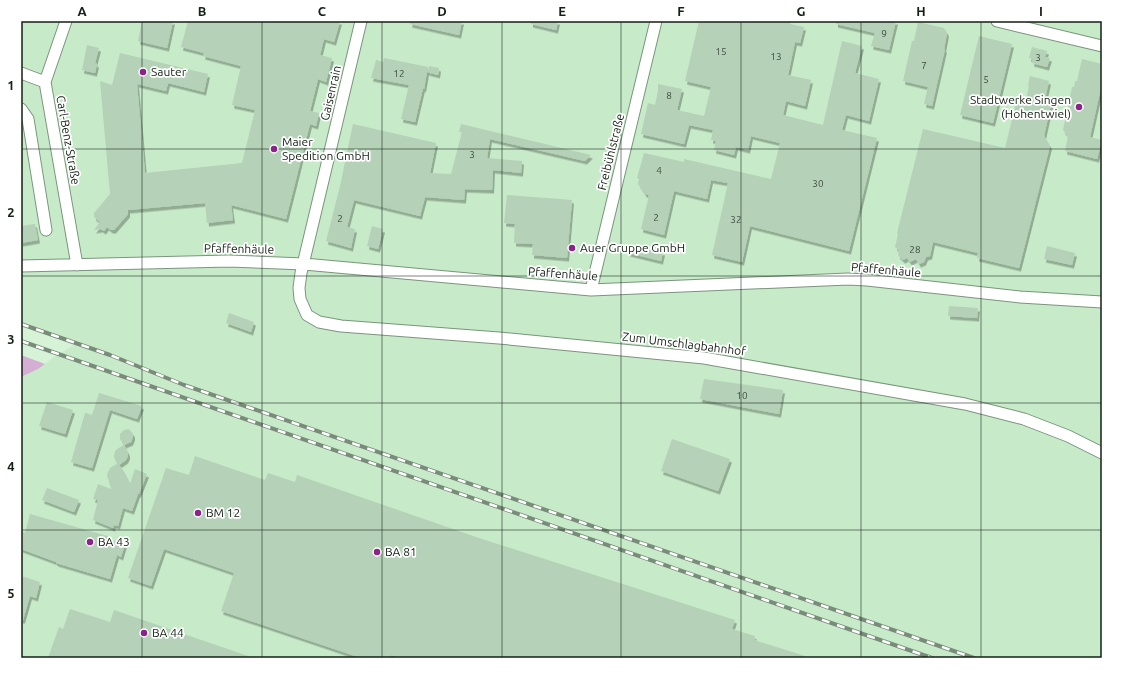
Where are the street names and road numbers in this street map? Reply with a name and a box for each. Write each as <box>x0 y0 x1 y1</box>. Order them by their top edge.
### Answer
street label: Gaisenrain <box>318 64 343 122</box>
street label: Carl-Benz-Straße <box>54 94 83 186</box>
street label: Freibühlstraße <box>595 112 626 192</box>
street label: Pfaffenhäule <box>204 241 274 256</box>
street label: Pfaffenhäule <box>851 260 922 279</box>
street label: Pfaffenhäule <box>528 265 598 282</box>
street label: Zum Umschlagbahnhof <box>622 329 747 358</box>

